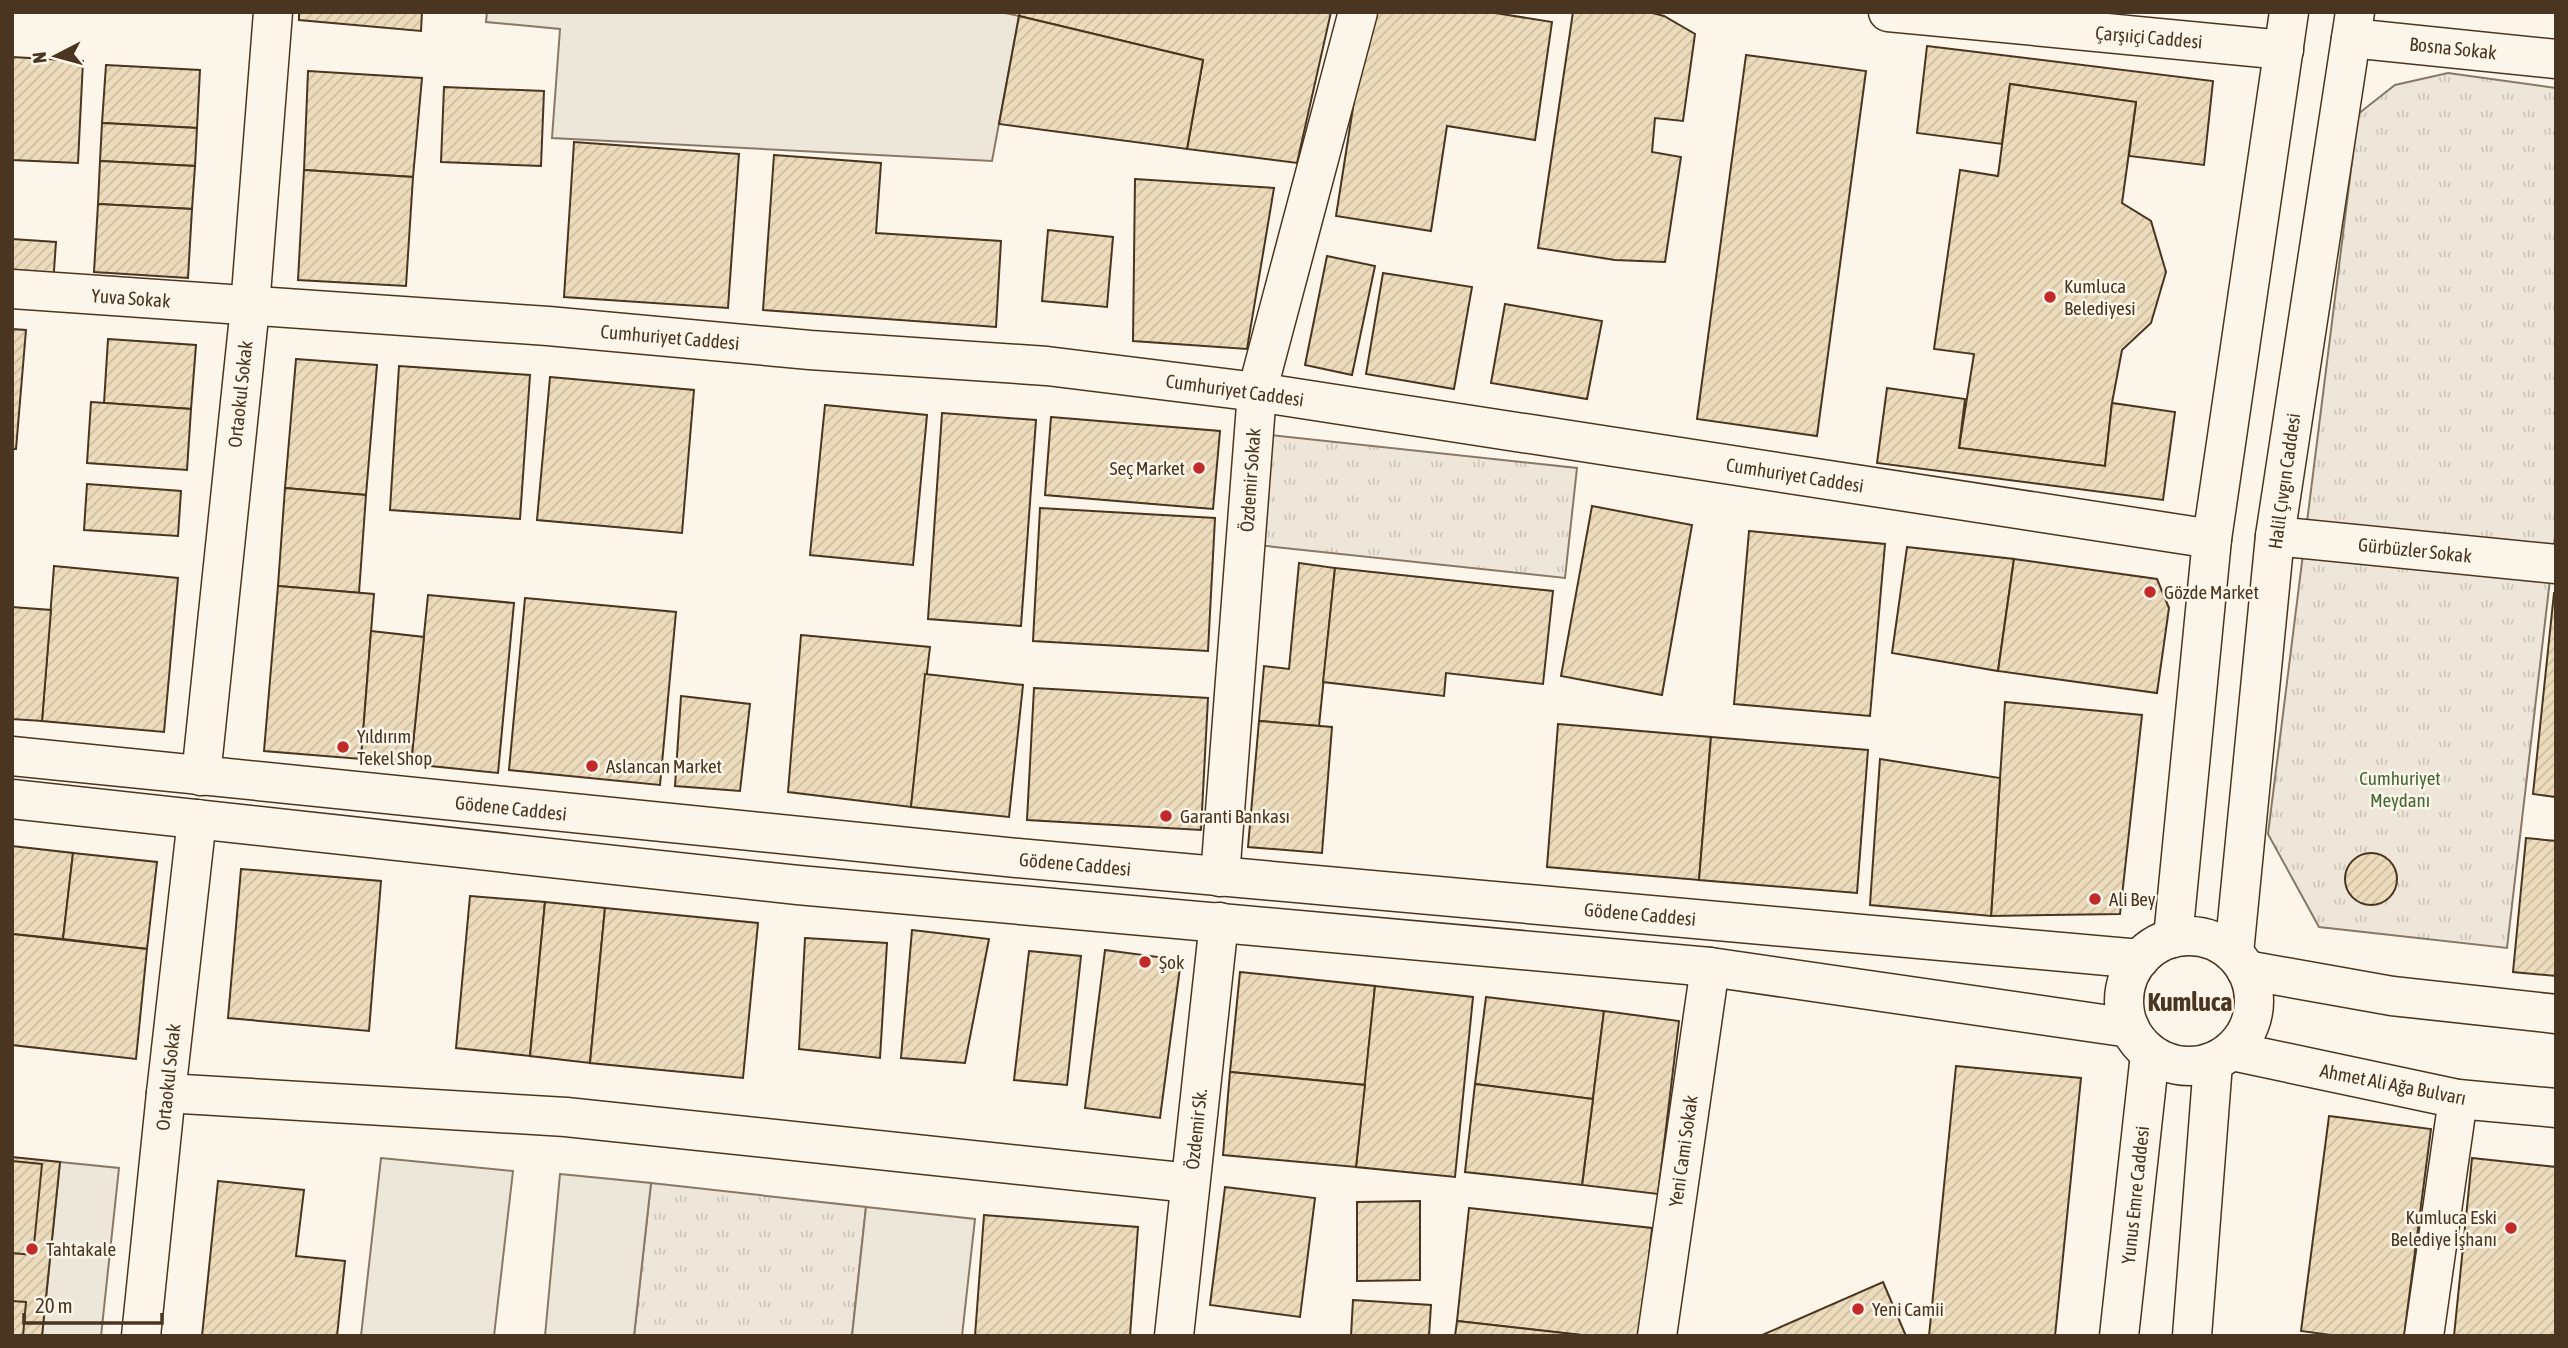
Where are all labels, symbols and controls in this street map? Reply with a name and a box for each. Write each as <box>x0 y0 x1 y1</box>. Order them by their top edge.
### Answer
north arrow <box>21 21 91 91</box>
street label: Çarşıiçi Caddesi <box>2094 21 2204 53</box>
street label: Bosna Sokak <box>2408 32 2498 64</box>
text: N <box>28 51 51 65</box>
place label: Kumluca Belediyesi <box>2064 275 2136 319</box>
street label: Yuva Sokak <box>91 284 172 312</box>
marker: Kumluca Belediyesi <box>2042 289 2058 305</box>
street label: Cumhuriyet Caddesi <box>600 320 740 354</box>
street label: Ortaokul Sokak <box>223 339 257 449</box>
street label: Cumhuriyet Caddesi <box>1165 369 1305 411</box>
street label: Halil Çıvgın Caddesi <box>2264 412 2304 550</box>
street label: Özdemir Sokak <box>1235 427 1265 533</box>
street label: Cumhuriyet Caddesi <box>1725 453 1865 497</box>
place label: Seç Market <box>1110 457 1185 479</box>
marker: Seç Market <box>1191 460 1207 476</box>
street label: Gürbüzler Sokak <box>2357 533 2473 567</box>
place label: Gözde Market <box>2164 581 2259 603</box>
marker: Gözde Market <box>2142 584 2158 600</box>
place label: Yıldırım Tekel Shop <box>357 725 432 769</box>
marker: Yıldırım Tekel Shop <box>335 739 351 755</box>
place label: Aslancan Market <box>606 755 722 777</box>
marker: Aslancan Market <box>584 758 600 774</box>
park label: Cumhuriyet Meydanı <box>2359 767 2441 811</box>
street label: Gödene Caddesi <box>454 791 568 825</box>
place label: Garanti Bankası <box>1180 805 1290 827</box>
marker: Garanti Bankası <box>1158 808 1174 824</box>
street label: Gödene Caddesi <box>1018 848 1132 880</box>
place label: Ali Bey <box>2109 888 2156 910</box>
marker: Ali Bey <box>2087 891 2103 907</box>
street label: Gödene Caddesi <box>1583 898 1697 930</box>
place label: Şok <box>1159 951 1185 973</box>
marker: Şok <box>1137 954 1153 970</box>
district label: Kumluca <box>2148 987 2232 1017</box>
street label: Ortaokul Sokak <box>151 1022 185 1132</box>
street label: Ahmet Ali Ağa Bulvarı <box>2318 1059 2468 1109</box>
street label: Özdemir Sk. <box>1181 1087 1211 1171</box>
street label: Yeni Cami Sokak <box>1664 1093 1702 1208</box>
street label: Yunus Emre Caddesi <box>2117 1125 2153 1265</box>
place label: Kumluca Eski Belediye İşhanı <box>2391 1206 2497 1250</box>
marker: Kumluca Eski Belediye İşhanı <box>2503 1220 2519 1236</box>
place label: Tahtakale <box>46 1238 116 1260</box>
marker: Tahtakale <box>24 1241 40 1257</box>
scale bar <box>24 1282 163 1326</box>
text: 20 m <box>35 1293 73 1317</box>
place label: Yeni Camii <box>1872 1298 1944 1320</box>
marker: Yeni Camii <box>1850 1301 1866 1317</box>

